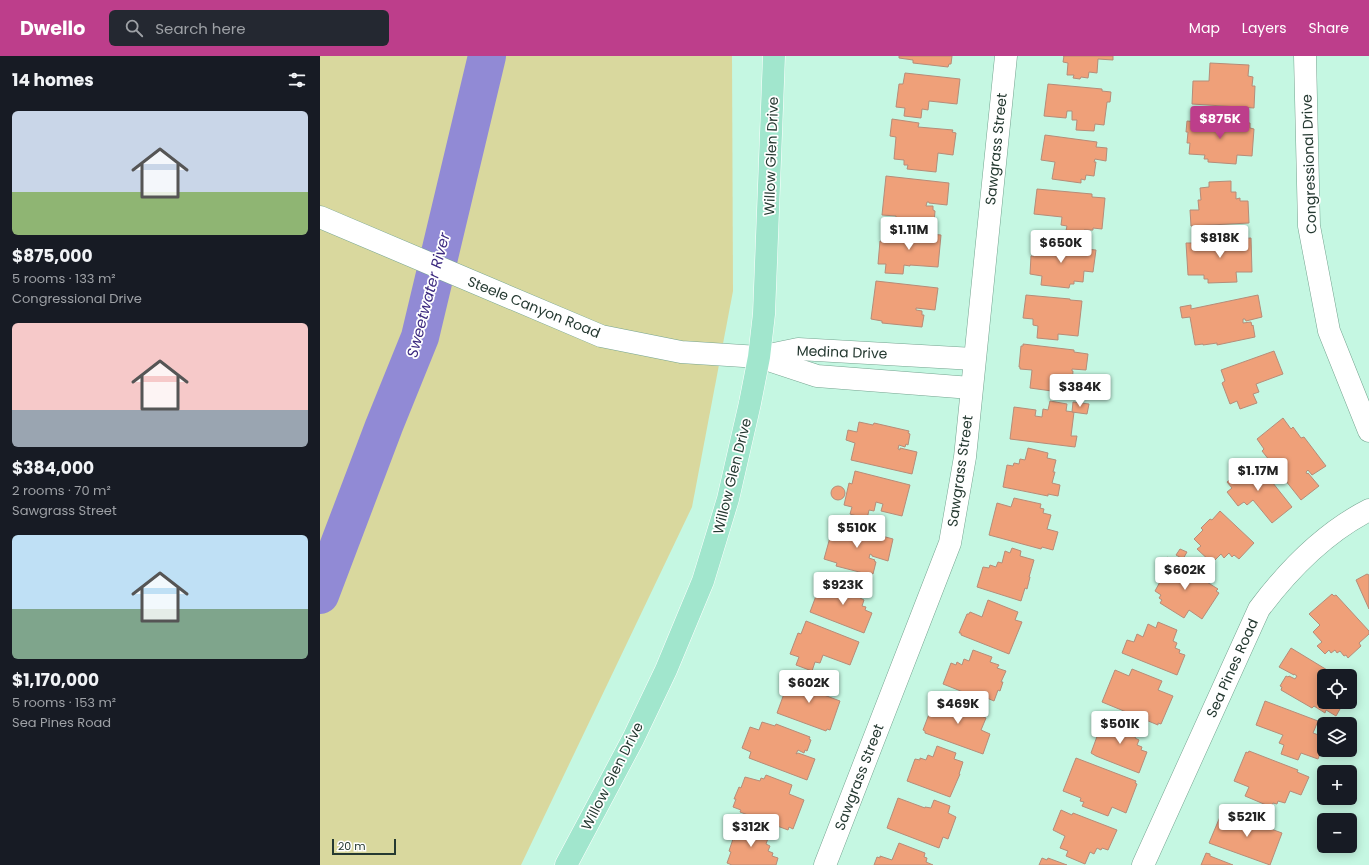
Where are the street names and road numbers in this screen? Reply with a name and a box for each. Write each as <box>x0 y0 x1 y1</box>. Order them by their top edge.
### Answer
street label: Sawgrass Street <box>980 92 1012 206</box>
street label: Congressional Drive <box>1297 93 1321 234</box>
street label: Willow Glen Drive <box>759 96 783 216</box>
street label: Steele Canyon Road <box>465 271 603 343</box>
street label: Medina Drive <box>796 340 888 364</box>
street label: Sawgrass Street <box>942 414 978 528</box>
street label: Willow Glen Drive <box>708 416 756 536</box>
street label: Sea Pines Road <box>1201 615 1263 721</box>
street label: Willow Glen Drive <box>576 718 648 834</box>
street label: Sawgrass Street <box>829 721 889 833</box>

